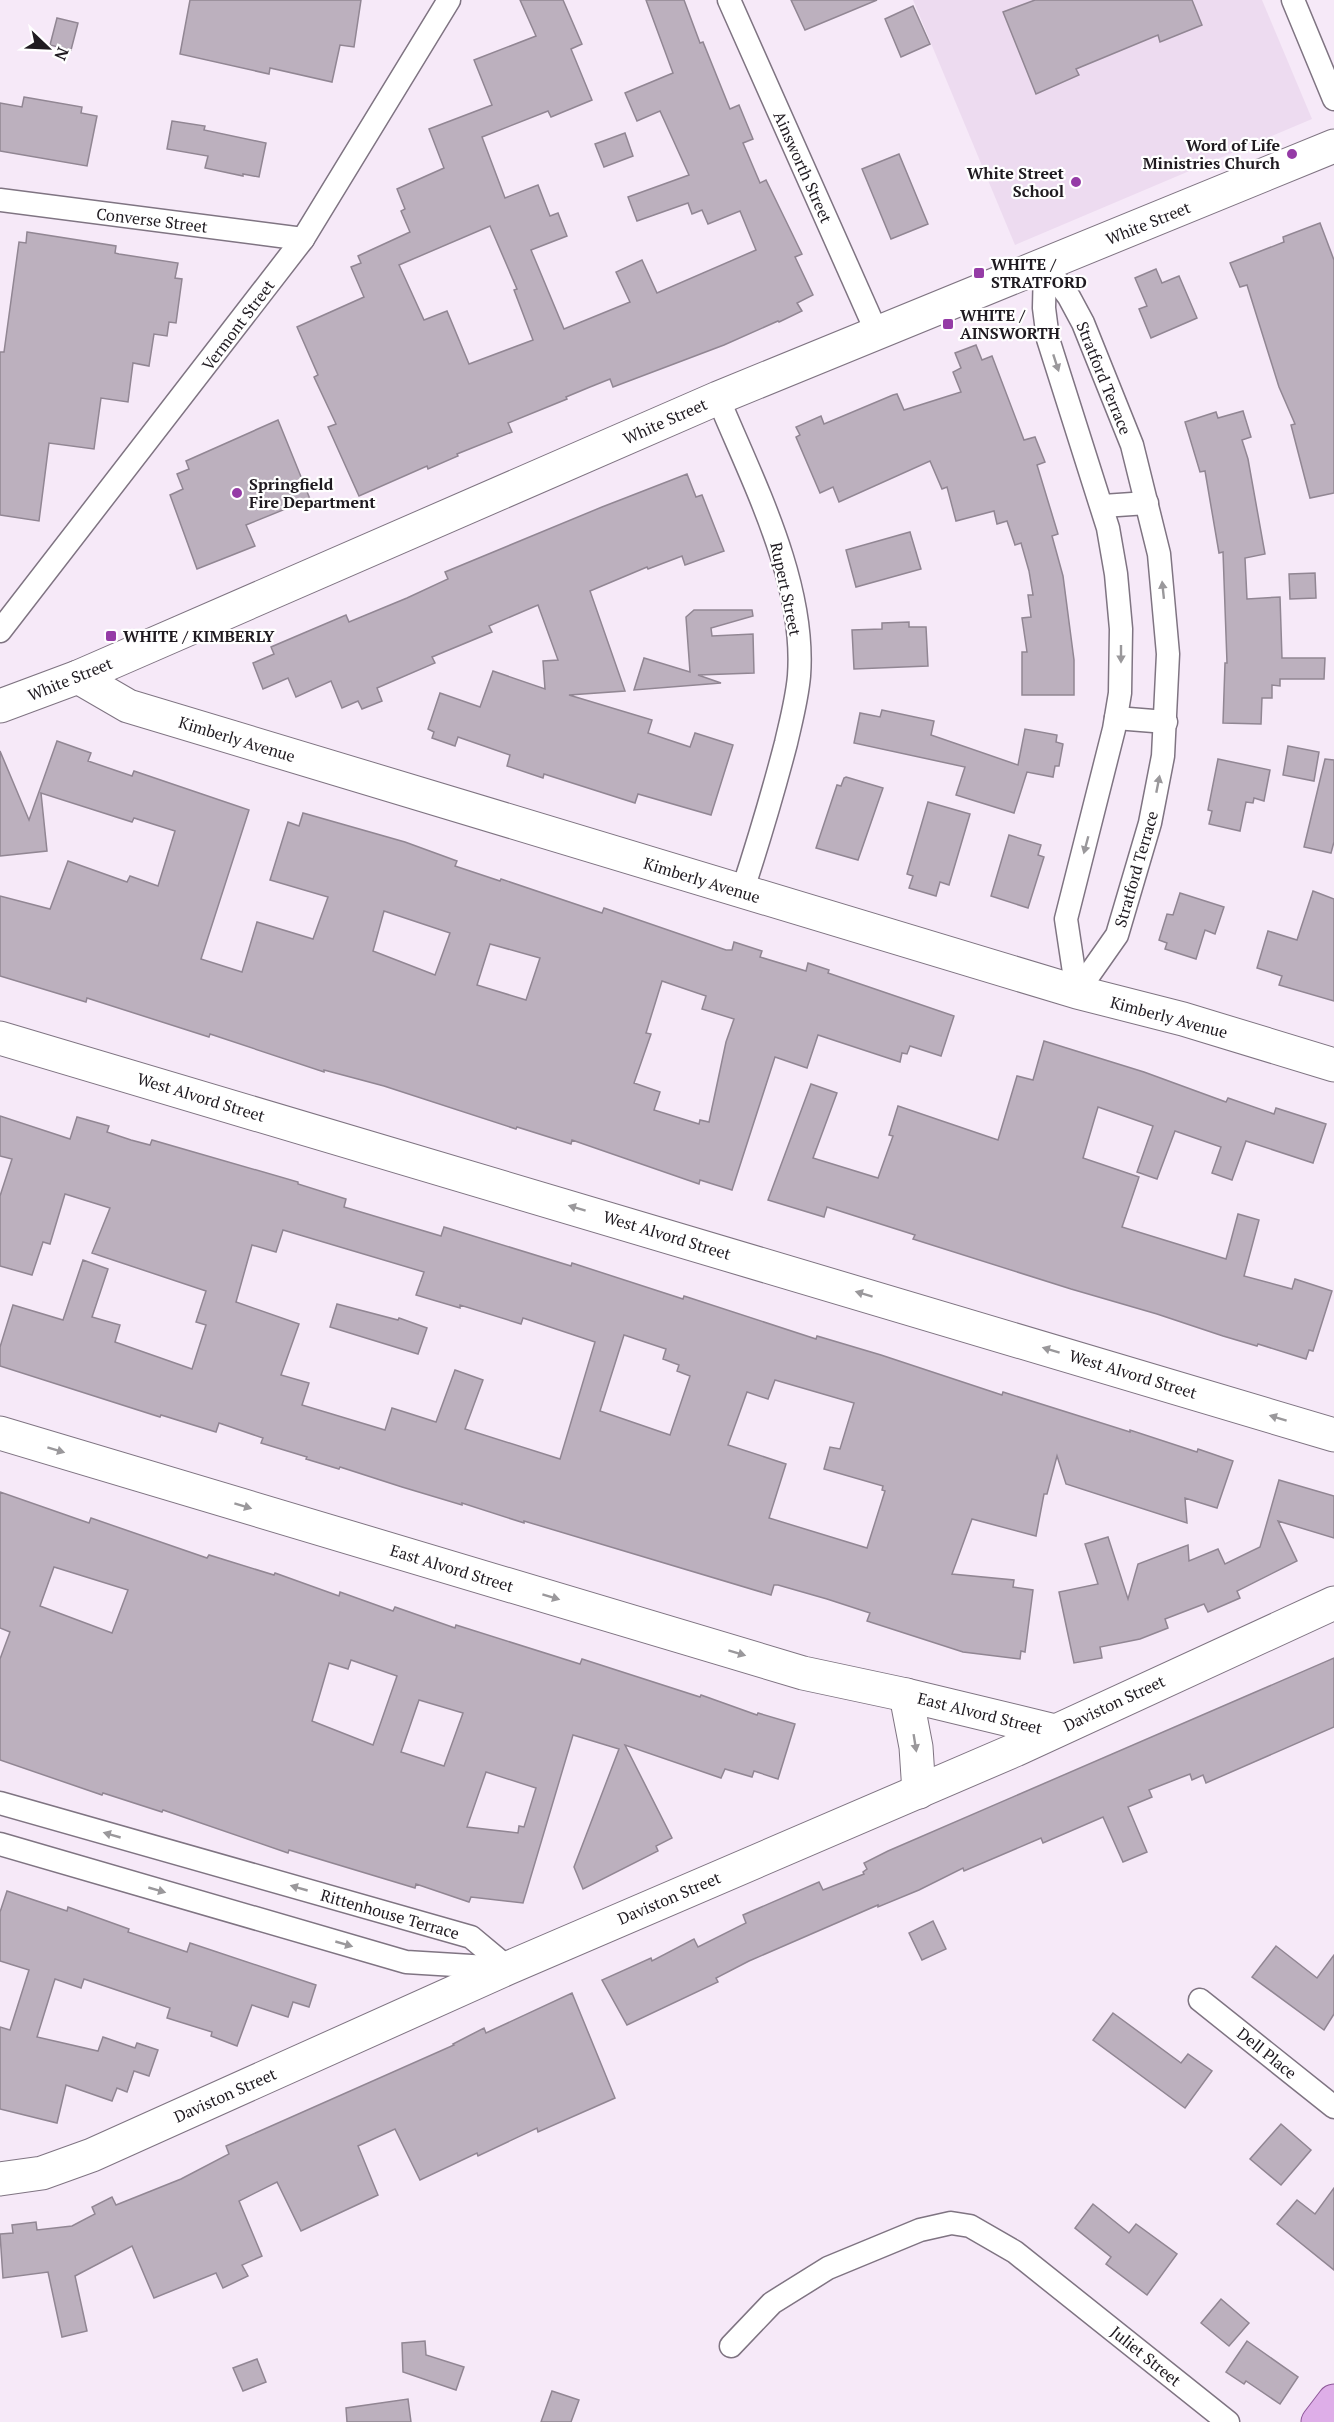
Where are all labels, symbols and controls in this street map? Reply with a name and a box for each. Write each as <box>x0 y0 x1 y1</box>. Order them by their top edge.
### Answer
north arrow <box>18 18 78 78</box>
text: N <box>49 44 74 64</box>
street label: Ainsworth Street <box>768 107 838 227</box>
place label: Word of Life Ministries Church <box>1143 134 1281 174</box>
marker: Word of Life Ministries Church <box>1285 147 1299 161</box>
place label: White Street School <box>967 162 1065 202</box>
marker: White Street School <box>1069 175 1083 189</box>
street label: White Street <box>1102 196 1194 250</box>
street label: Converse Street <box>95 202 209 238</box>
place label: WHITE / STRATFORD <box>991 253 1087 293</box>
marker: WHITE / STRATFORD <box>972 266 986 280</box>
street label: Vermont Street <box>197 275 279 375</box>
place label: WHITE / AINSWORTH <box>960 304 1060 344</box>
marker: WHITE / AINSWORTH <box>941 317 955 331</box>
street label: Stratford Terrace <box>1071 318 1137 438</box>
one-way arrow <box>1052 354 1062 372</box>
street label: White Street <box>620 393 711 449</box>
place label: Springfield Fire Department <box>249 473 376 513</box>
marker: Springfield Fire Department <box>230 486 244 500</box>
street label: Rupert Street <box>765 540 807 638</box>
one-way arrow <box>1158 580 1168 599</box>
place label: WHITE / KIMBERLY <box>123 625 275 647</box>
marker: WHITE / KIMBERLY <box>104 629 118 643</box>
one-way arrow <box>1116 645 1126 664</box>
street label: White Street <box>24 652 116 706</box>
street label: Kimberly Avenue <box>176 711 298 767</box>
one-way arrow <box>1154 774 1163 793</box>
street label: Stratford Terrace <box>1109 808 1163 930</box>
one-way arrow <box>1081 837 1090 855</box>
street label: Kimberly Avenue <box>641 852 763 908</box>
street label: Kimberly Avenue <box>1108 991 1230 1043</box>
street label: West Alvord Street <box>134 1067 268 1127</box>
one-way arrow <box>568 1203 586 1212</box>
street label: West Alvord Street <box>600 1205 734 1265</box>
one-way arrow <box>855 1289 873 1298</box>
street label: West Alvord Street <box>1066 1344 1200 1404</box>
one-way arrow <box>1042 1345 1060 1354</box>
one-way arrow <box>1269 1413 1287 1422</box>
one-way arrow <box>47 1446 65 1455</box>
one-way arrow <box>234 1502 252 1511</box>
street label: East Alvord Street <box>388 1539 516 1597</box>
one-way arrow <box>542 1593 560 1602</box>
one-way arrow <box>729 1649 747 1658</box>
street label: Daviston Street <box>1059 1670 1169 1736</box>
street label: East Alvord Street <box>915 1687 1045 1739</box>
one-way arrow <box>910 1733 919 1752</box>
one-way arrow <box>103 1830 121 1839</box>
street label: Daviston Street <box>614 1866 724 1930</box>
one-way arrow <box>290 1883 308 1892</box>
street label: Rittenhouse Terrace <box>318 1884 462 1944</box>
one-way arrow <box>148 1886 166 1895</box>
one-way arrow <box>335 1940 353 1949</box>
street label: Dell Place <box>1233 2022 1301 2084</box>
street label: Daviston Street <box>170 2063 280 2127</box>
street label: Juliet Street <box>1106 2321 1186 2391</box>

